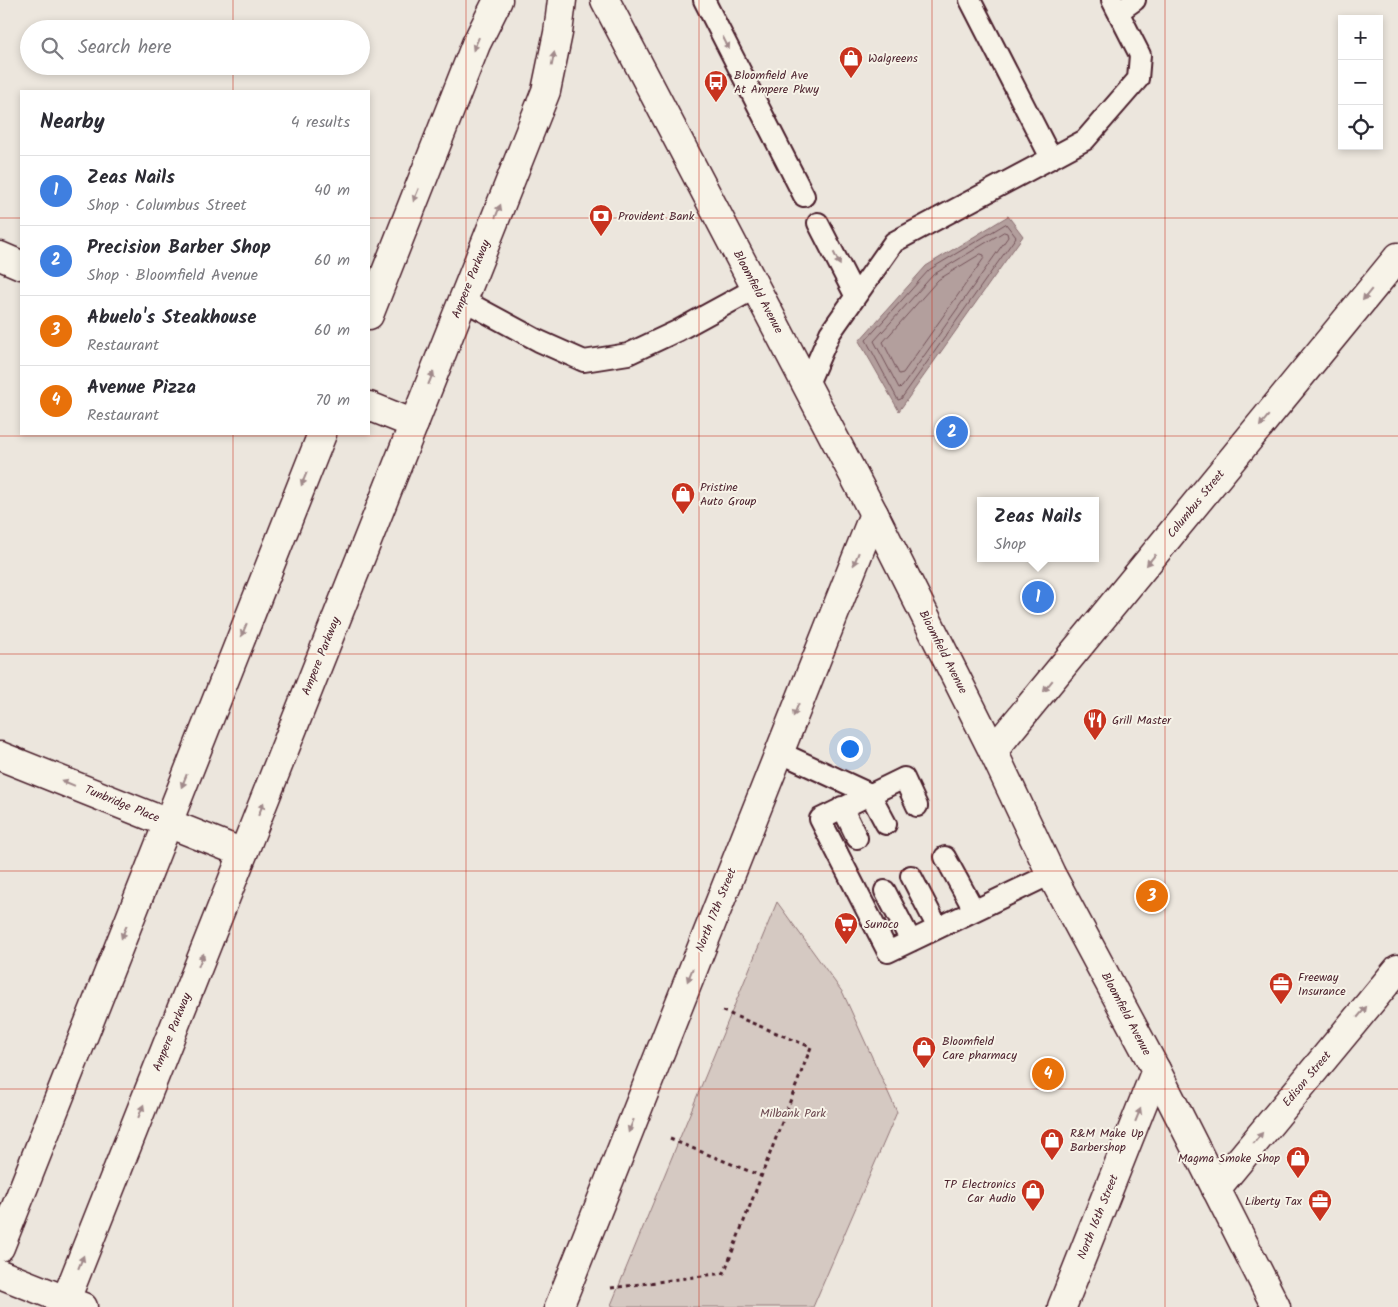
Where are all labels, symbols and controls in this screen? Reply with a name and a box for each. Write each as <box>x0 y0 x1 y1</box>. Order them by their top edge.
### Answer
map controls <box>1338 15 1383 150</box>
button: + <box>1338 15 1383 60</box>
search box <box>20 20 370 75</box>
text: Search here <box>78 33 172 63</box>
icon: search <box>38 34 66 62</box>
one-way arrow <box>722 36 730 51</box>
one-way arrow <box>472 37 480 51</box>
shop icon: Walgreens <box>838 45 864 79</box>
place label: Walgreens <box>868 49 918 68</box>
one-way arrow <box>550 50 558 66</box>
button: − <box>1338 60 1383 105</box>
place label: Bloomfield Ave At Ampere Pkwy <box>734 66 819 99</box>
bus stop icon: Bloomfield Ave At Ampere Pkwy <box>703 69 729 103</box>
button: locate <box>1338 105 1383 150</box>
text: Nearby <box>40 106 105 139</box>
text: 4 results <box>291 110 350 135</box>
text: Zeas Nails <box>87 163 175 193</box>
text: 1 <box>54 178 58 203</box>
text: 40 m <box>314 178 350 203</box>
one-way arrow <box>412 188 420 202</box>
text: Shop · Columbus Street <box>87 193 247 218</box>
one-way arrow <box>494 203 502 218</box>
bank icon: Provident Bank <box>588 203 614 237</box>
place label: Provident Bank <box>618 207 695 226</box>
text: Precision Barber Shop <box>87 233 271 263</box>
street label: Ampere Parkway <box>447 237 496 321</box>
street label: Bloomfield Avenue <box>728 247 788 338</box>
text: 2 <box>51 248 61 273</box>
text: 60 m <box>314 248 350 273</box>
one-way arrow <box>833 252 841 266</box>
text: Shop · Bloomfield Avenue <box>87 263 258 288</box>
one-way arrow <box>1362 288 1373 301</box>
text: Abuelo's Steakhouse <box>87 303 256 333</box>
text: 3 <box>52 318 60 343</box>
text: 60 m <box>314 318 350 343</box>
text: Restaurant <box>87 333 159 358</box>
one-way arrow <box>428 371 436 386</box>
text: Avenue Pizza <box>87 373 196 403</box>
text: 4 <box>52 388 60 413</box>
text: 70 m <box>315 388 350 413</box>
text: Restaurant <box>87 403 159 428</box>
pin: 2 <box>936 413 968 451</box>
one-way arrow <box>1259 414 1270 427</box>
street label: Columbus Street <box>1162 465 1230 542</box>
one-way arrow <box>300 472 308 487</box>
place label: Pristine Auto Group <box>700 478 756 511</box>
shop icon: Pristine Auto Group <box>670 481 696 515</box>
popup <box>977 497 1099 562</box>
text: Zeas Nails <box>994 502 1082 532</box>
text: Shop <box>994 532 1026 557</box>
one-way arrow <box>852 552 860 567</box>
one-way arrow <box>1145 553 1156 566</box>
pin: 1 <box>1022 578 1054 616</box>
street label: Bloomfield Avenue <box>914 607 973 698</box>
street label: Ampere Parkway <box>297 614 346 698</box>
one-way arrow <box>240 623 248 638</box>
one-way arrow <box>1042 679 1053 692</box>
one-way arrow <box>791 703 799 717</box>
restaurant icon: Grill Master <box>1082 707 1108 741</box>
place label: Grill Master <box>1112 711 1172 730</box>
your location <box>837 736 863 762</box>
one-way arrow <box>180 774 188 789</box>
one-way arrow <box>60 779 75 787</box>
street label: Tunbridge Place <box>82 780 163 828</box>
one-way arrow <box>258 801 265 816</box>
street label: North 17th Street <box>691 865 742 955</box>
pin: 3 <box>1136 877 1168 915</box>
supermarket icon: Sunoco <box>833 911 859 945</box>
place label: Sunoco <box>864 915 899 934</box>
one-way arrow <box>120 925 128 939</box>
one-way arrow <box>197 952 205 967</box>
one-way arrow <box>686 968 694 982</box>
place label: Freeway Insurance <box>1298 968 1346 1001</box>
street label: Bloomfield Avenue <box>1096 969 1156 1060</box>
office icon: Freeway Insurance <box>1268 971 1294 1005</box>
street label: Ampere Parkway <box>148 990 197 1074</box>
one-way arrow <box>1356 1007 1368 1019</box>
place label: Bloomfield Care pharmacy <box>942 1032 1017 1065</box>
shop icon: Bloomfield Care pharmacy <box>911 1035 937 1069</box>
street label: Edison Street <box>1278 1047 1336 1111</box>
pin: 4 <box>1032 1055 1064 1093</box>
one-way arrow <box>137 1103 145 1118</box>
park label: Milbank Park <box>760 1104 826 1123</box>
one-way arrow <box>1135 1108 1142 1123</box>
one-way arrow <box>626 1119 634 1133</box>
place label: R&M Make Up Barbershop <box>1070 1124 1144 1157</box>
shop icon: R&M Make Up Barbershop <box>1039 1127 1065 1161</box>
one-way arrow <box>1253 1131 1264 1144</box>
shop icon: Magma Smoke Shop <box>1285 1145 1311 1179</box>
place label: Magma Smoke Shop <box>1178 1149 1280 1168</box>
street label: North 16th Street <box>1072 1171 1124 1262</box>
place label: TP Electronics Car Audio <box>944 1175 1016 1208</box>
shop icon: TP Electronics Car Audio <box>1020 1178 1046 1212</box>
office icon: Liberty Tax <box>1307 1188 1333 1222</box>
place label: Liberty Tax <box>1245 1192 1303 1211</box>
one-way arrow <box>77 1254 85 1269</box>

